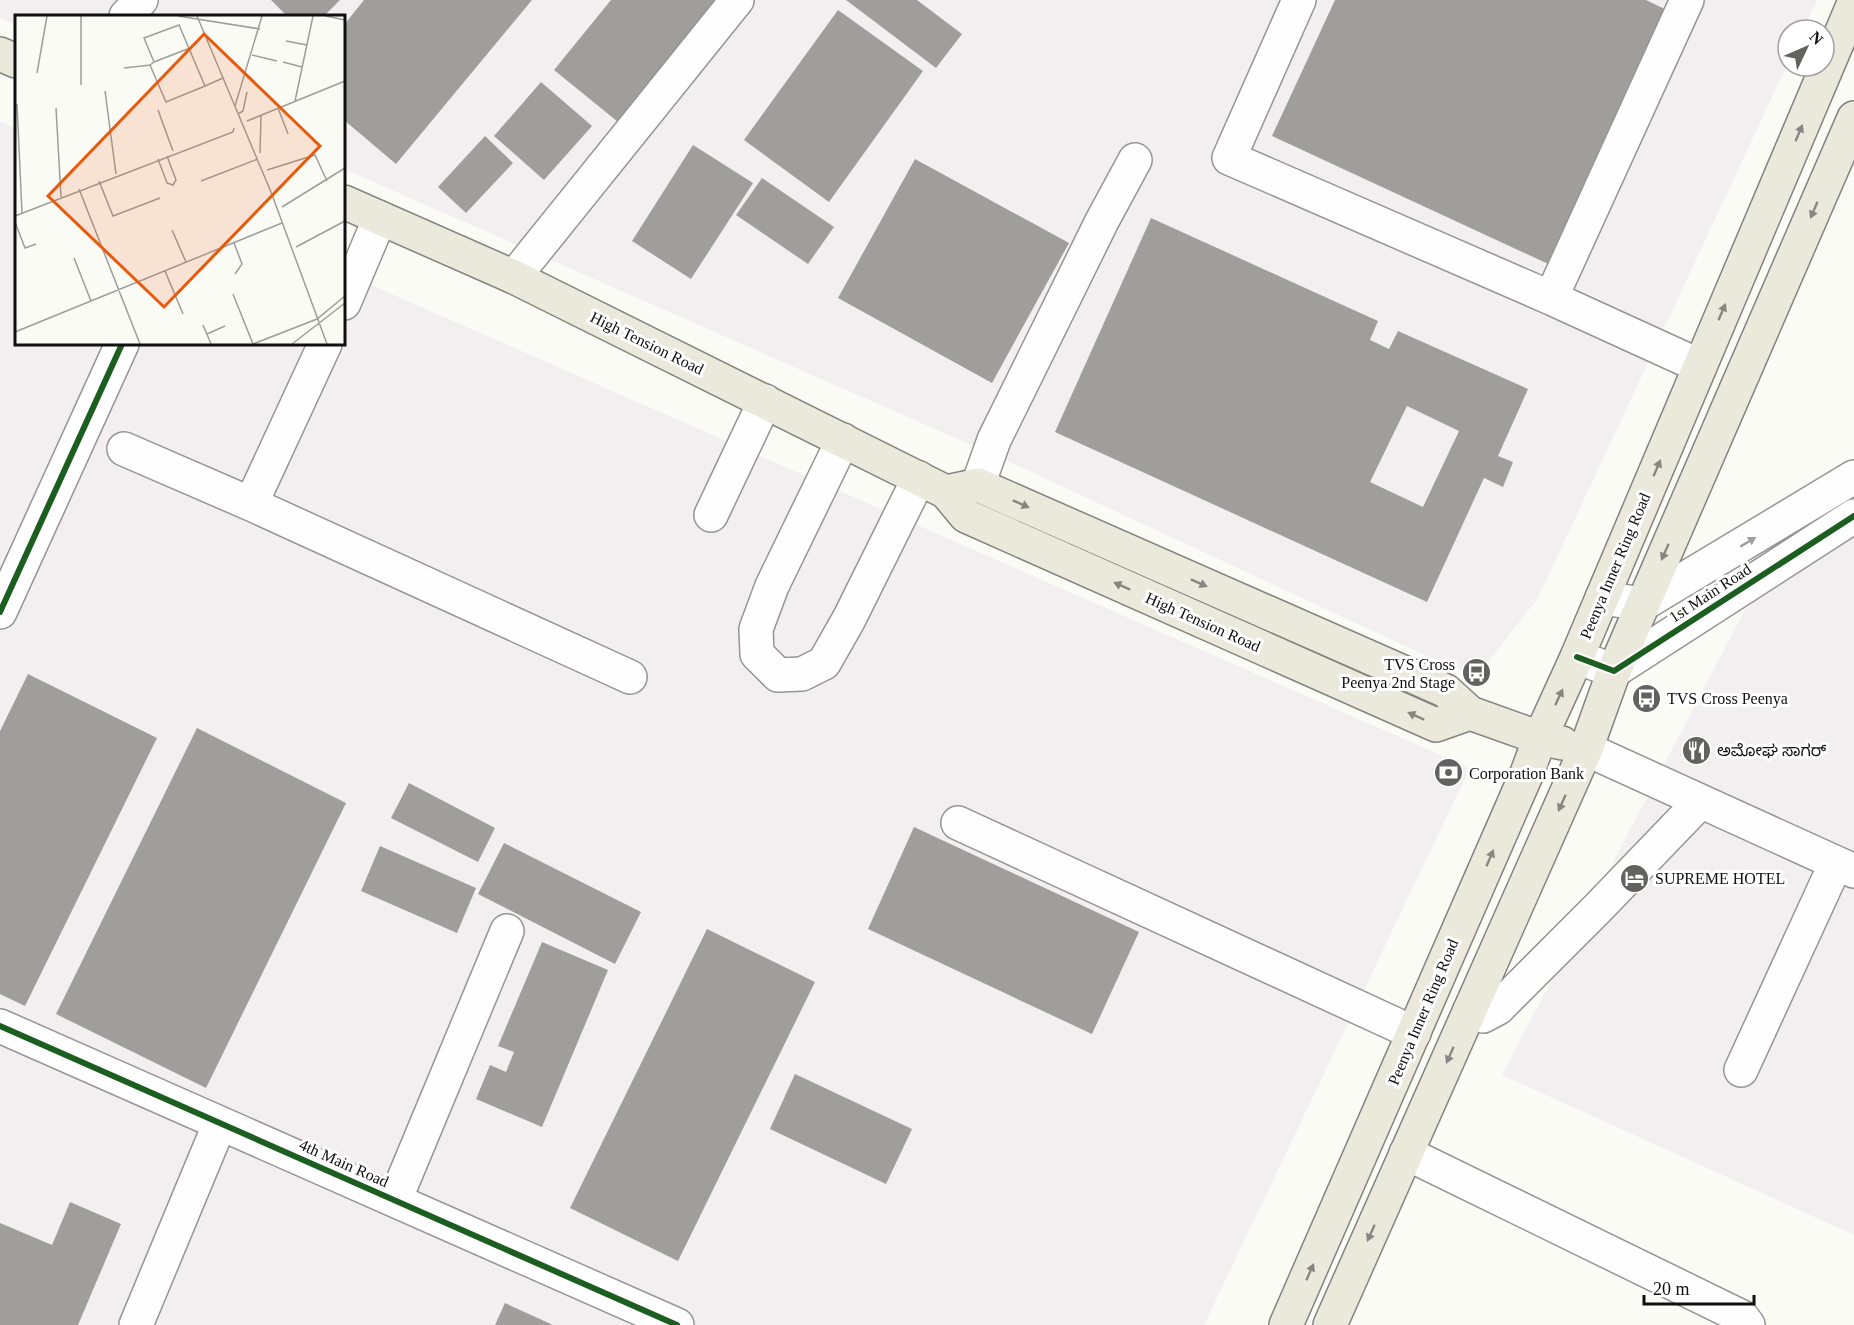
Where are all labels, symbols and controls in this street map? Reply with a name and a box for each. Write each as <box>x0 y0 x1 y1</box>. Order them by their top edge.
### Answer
inset map <box>15 15 345 345</box>
north arrow <box>1776 18 1836 78</box>
text: N <box>1806 28 1827 48</box>
one-way arrow <box>1794 123 1804 141</box>
one-way arrow <box>1809 201 1818 219</box>
one-way arrow <box>1718 304 1727 321</box>
street label: High Tension Road <box>587 308 706 379</box>
one-way arrow <box>1652 458 1662 476</box>
street label: Peenya Inner Ring Road <box>1577 490 1654 642</box>
one-way arrow <box>1012 500 1030 509</box>
one-way arrow <box>1740 537 1756 548</box>
one-way arrow <box>1660 543 1670 561</box>
street label: 1st Main Road <box>1666 560 1754 626</box>
one-way arrow <box>1191 578 1208 587</box>
one-way arrow <box>1114 581 1131 590</box>
street label: High Tension Road <box>1143 589 1263 656</box>
place label: TVS Cross Peenya 2nd Stage <box>1341 656 1455 692</box>
bus stop icon: TVS Cross Peenya 2nd Stage <box>1460 657 1492 689</box>
bus stop icon: TVS Cross Peenya <box>1630 682 1662 714</box>
one-way arrow <box>1554 689 1563 706</box>
place label: TVS Cross Peenya <box>1667 690 1788 708</box>
one-way arrow <box>1406 711 1424 721</box>
restaurant icon: ಅಮೋಘ ಸಾಗರ್ <box>1680 734 1712 766</box>
place label: ಅಮೋಘ ಸಾಗರ್ <box>1717 742 1827 759</box>
bank icon: Corporation Bank <box>1432 757 1464 789</box>
place label: Corporation Bank <box>1469 765 1584 783</box>
one-way arrow <box>1557 794 1567 812</box>
one-way arrow <box>1485 849 1495 867</box>
hotel icon: SUPREME HOTEL <box>1618 862 1650 894</box>
place label: SUPREME HOTEL <box>1655 870 1785 887</box>
street label: Peenya Inner Ring Road <box>1385 936 1462 1088</box>
one-way arrow <box>1446 1046 1455 1063</box>
street label: 4th Main Road <box>297 1136 391 1190</box>
one-way arrow <box>1366 1224 1376 1242</box>
one-way arrow <box>1306 1263 1315 1280</box>
scale bar <box>1644 1268 1754 1306</box>
text: 20 m <box>1653 1279 1690 1299</box>

